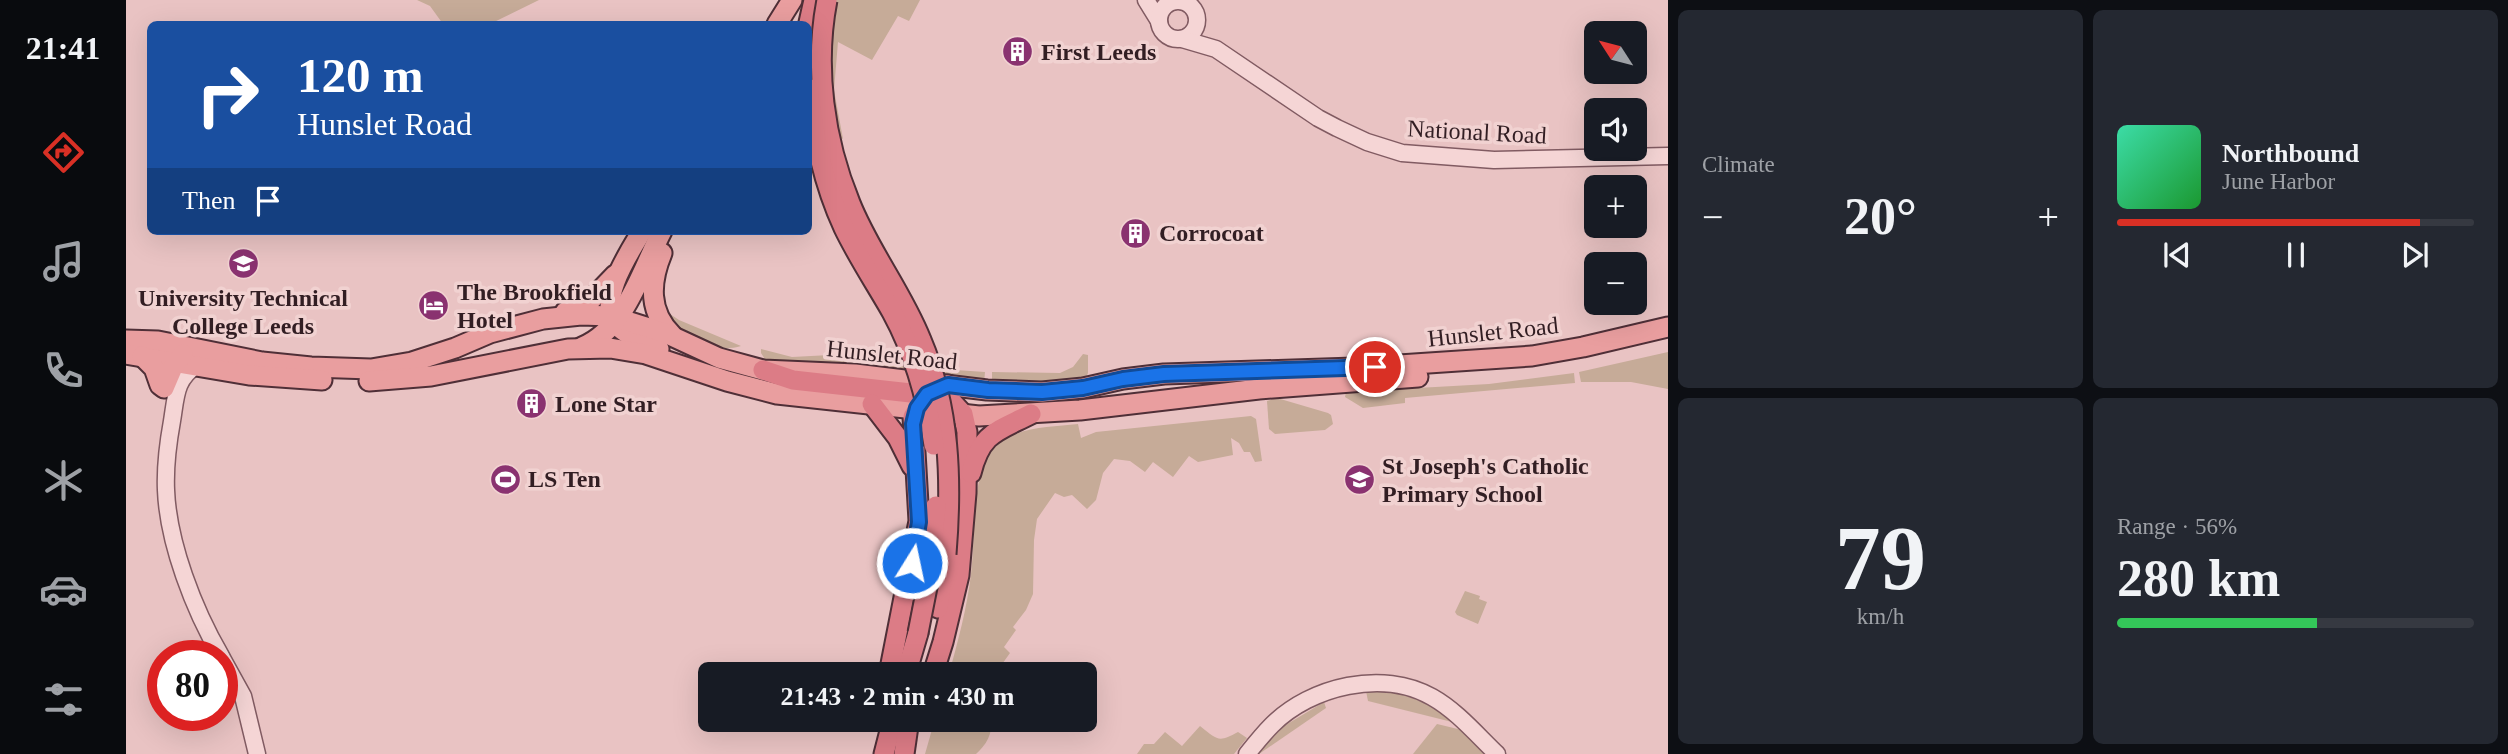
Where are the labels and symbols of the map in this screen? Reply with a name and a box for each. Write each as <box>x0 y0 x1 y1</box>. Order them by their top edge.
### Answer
north arrow <box>1584 21 1647 84</box>
building icon: First Leeds <box>1001 35 1035 69</box>
place label: First Leeds <box>1041 39 1156 65</box>
street label: National Road <box>1407 115 1547 149</box>
building icon: Corrocoat <box>1119 216 1153 250</box>
place label: Corrocoat <box>1159 220 1264 246</box>
school or university icon: University Technical College Leeds <box>226 247 260 281</box>
place label: The Brookfield Hotel <box>457 279 613 333</box>
place label: University Technical College Leeds <box>138 285 348 339</box>
hotel icon: The Brookfield Hotel <box>417 289 451 323</box>
street label: Hunslet Road <box>1426 312 1560 352</box>
street label: Hunslet Road <box>825 335 959 375</box>
pin <box>1345 337 1405 397</box>
building icon: Lone Star <box>515 387 549 421</box>
place label: Lone Star <box>555 391 657 417</box>
place label: St Joseph's Catholic Primary School <box>1382 453 1589 507</box>
sports icon: LS Ten <box>488 462 522 496</box>
school or university icon: St Joseph's Catholic Primary School <box>1342 463 1376 497</box>
place label: LS Ten <box>528 466 601 492</box>
position arrow <box>875 526 949 600</box>
speed limit sign: 80 <box>147 640 238 731</box>

